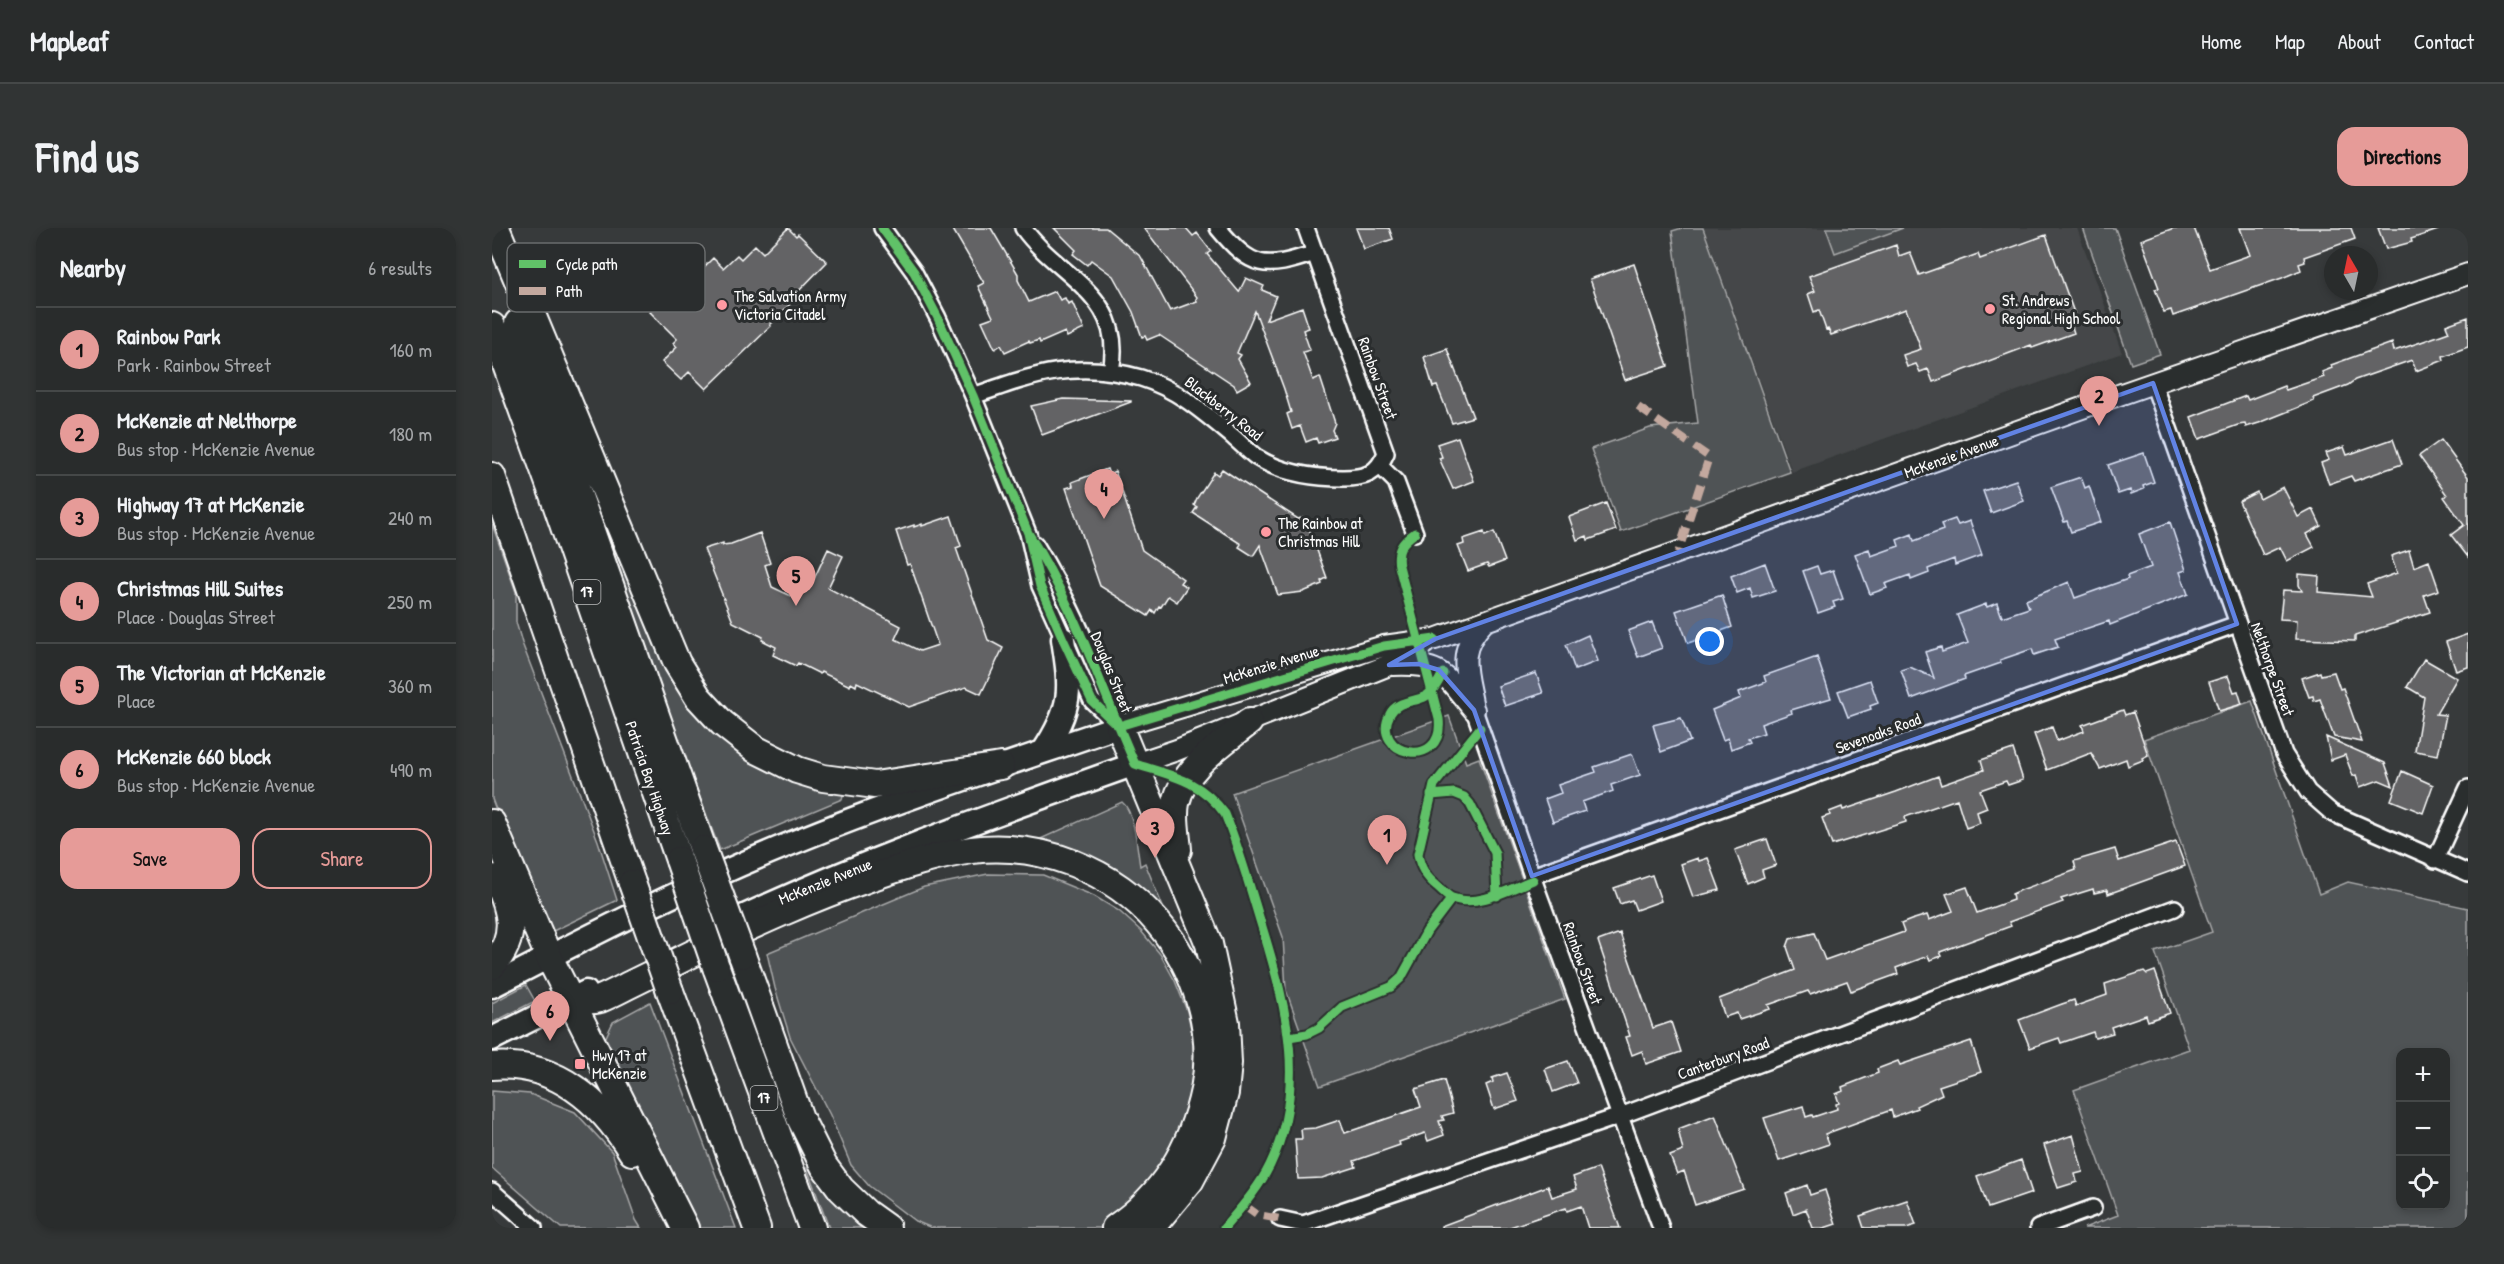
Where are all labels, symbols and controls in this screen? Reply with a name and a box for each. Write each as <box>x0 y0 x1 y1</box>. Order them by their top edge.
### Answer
text: Mapleaf <box>30 22 109 60</box>
text: Home <box>2201 27 2242 56</box>
text: Map <box>2275 27 2305 56</box>
text: About <box>2338 27 2381 56</box>
text: Contact <box>2414 27 2474 56</box>
button: Directions <box>2337 127 2468 186</box>
text: Find us <box>36 128 139 185</box>
legend <box>507 243 705 312</box>
north arrow <box>2324 246 2378 300</box>
text: Nearby <box>60 250 126 285</box>
text: Cycle path <box>556 253 618 275</box>
text: 6 results <box>368 254 432 281</box>
text: Path <box>556 280 582 302</box>
place label: The Salvation Army Victoria Citadel <box>734 285 847 325</box>
place label: St. Andrews Regional High School <box>2002 289 2121 329</box>
marker: The Salvation Army Victoria Citadel <box>715 298 729 312</box>
marker: St. Andrews Regional High School <box>1983 302 1997 316</box>
text: Rainbow Park <box>117 321 220 351</box>
street label: Rainbow Street <box>1353 334 1403 423</box>
text: 1 <box>76 336 83 363</box>
text: 160 m <box>390 336 432 363</box>
text: Park · Rainbow Street <box>117 351 271 378</box>
street label: Blackberry Road <box>1180 371 1268 445</box>
pin: 2 <box>2080 376 2118 426</box>
text: McKenzie at Nelthorpe <box>117 405 297 435</box>
text: 2 <box>75 420 84 447</box>
text: 180 m <box>389 420 432 447</box>
street label: McKenzie Avenue <box>1901 429 2002 483</box>
text: Bus stop · McKenzie Avenue <box>117 435 315 462</box>
pin: 4 <box>1084 470 1124 519</box>
text: Highway 17 at McKenzie <box>117 489 305 519</box>
text: 3 <box>75 504 84 531</box>
text: 240 m <box>388 504 432 531</box>
place label: The Rainbow at Christmas Hill <box>1278 512 1363 552</box>
text: Bus stop · McKenzie Avenue <box>117 519 315 546</box>
marker: The Rainbow at Christmas Hill <box>1259 525 1273 539</box>
pin: 5 <box>776 556 816 606</box>
text: Christmas Hill Suites <box>117 573 283 603</box>
road number: 17 <box>574 580 601 604</box>
text: 4 <box>76 588 83 615</box>
text: 250 m <box>387 588 432 615</box>
text: Place · Douglas Street <box>117 603 275 630</box>
street label: Nelthorpe Street <box>2246 619 2300 719</box>
your location <box>1695 627 1724 656</box>
street label: Douglas Street <box>1086 628 1138 716</box>
street label: McKenzie Avenue <box>1221 639 1322 689</box>
text: The Victorian at McKenzie <box>117 657 326 687</box>
text: 5 <box>75 672 84 699</box>
text: 360 m <box>388 672 432 699</box>
text: Place <box>117 687 156 714</box>
street label: Sevenoaks Road <box>1832 707 1924 759</box>
street label: Patricia Bay Highway <box>620 718 680 838</box>
text: McKenzie 660 block <box>117 741 271 771</box>
text: 6 <box>76 756 83 783</box>
text: 490 m <box>390 756 432 783</box>
text: Bus stop · McKenzie Avenue <box>117 771 315 798</box>
pin: 3 <box>1136 808 1174 858</box>
pin: 1 <box>1368 816 1406 865</box>
button: Save <box>60 828 240 889</box>
button: Share <box>252 828 432 889</box>
street label: McKenzie Avenue <box>775 852 875 910</box>
street label: Rainbow Street <box>1558 919 1608 1008</box>
pin: 6 <box>530 992 570 1041</box>
street label: Canterbury Road <box>1674 1031 1772 1085</box>
place label: Hwy 17 at McKenzie <box>592 1044 647 1084</box>
map controls <box>2396 1048 2450 1210</box>
button: + <box>2396 1048 2450 1102</box>
marker: Hwy 17 at McKenzie <box>573 1057 587 1071</box>
road number: 17 <box>750 1086 778 1110</box>
button: − <box>2396 1102 2450 1156</box>
button: locate <box>2396 1156 2450 1210</box>

